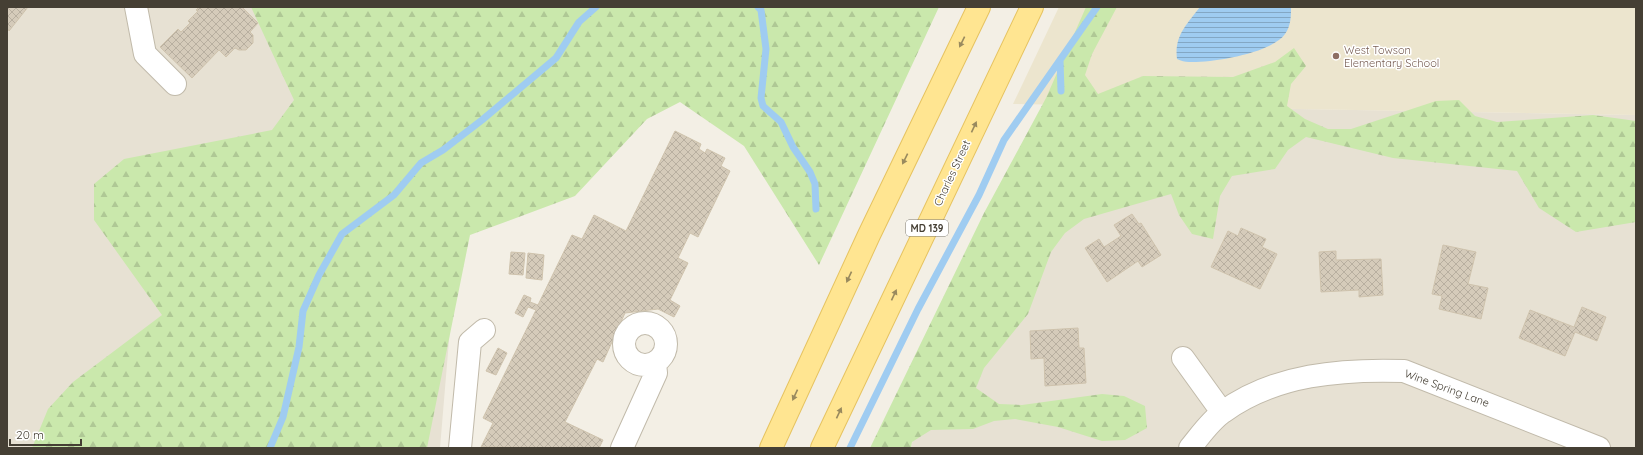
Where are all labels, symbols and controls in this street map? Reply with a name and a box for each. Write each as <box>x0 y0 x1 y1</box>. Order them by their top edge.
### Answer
one-way arrow <box>959 36 965 48</box>
place label: West Towson Elementary School <box>1344 43 1439 70</box>
marker: West Towson Elementary School <box>1331 51 1341 61</box>
one-way arrow <box>971 122 977 133</box>
street label: Charles Street <box>931 138 973 208</box>
one-way arrow <box>902 153 908 165</box>
road number: MD 139 <box>906 220 948 236</box>
one-way arrow <box>846 271 852 283</box>
one-way arrow <box>891 290 897 301</box>
street label: Wine Spring Lane <box>1403 366 1491 410</box>
one-way arrow <box>792 389 798 400</box>
one-way arrow <box>836 407 842 418</box>
scale bar <box>10 421 81 447</box>
text: 20 m <box>16 427 44 442</box>

